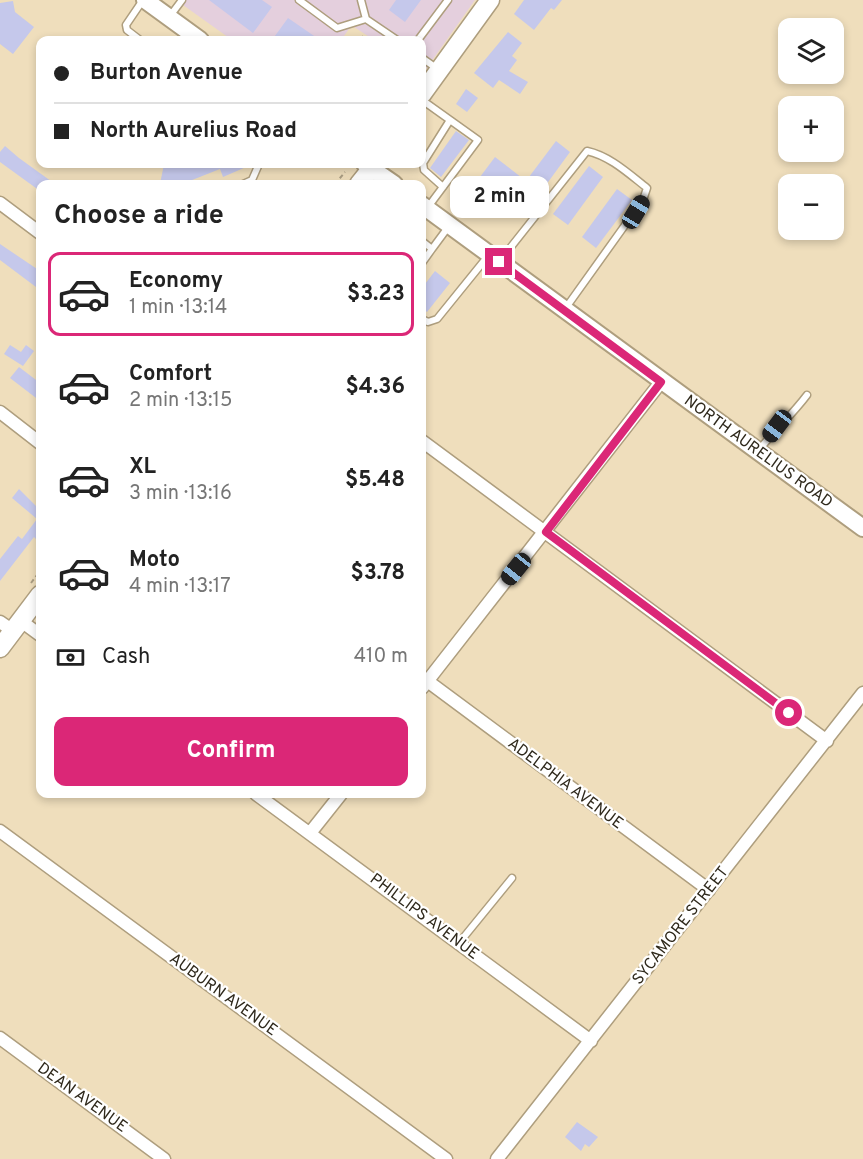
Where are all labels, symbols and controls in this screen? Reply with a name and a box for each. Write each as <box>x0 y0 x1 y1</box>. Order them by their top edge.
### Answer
map controls <box>778 18 844 240</box>
button: layers <box>778 18 844 84</box>
text: Burton Avenue <box>90 60 243 87</box>
button: + <box>778 96 844 162</box>
text: North Aurelius Road <box>90 118 297 145</box>
button: − <box>778 174 844 240</box>
callout: 2 min <box>450 175 548 217</box>
text: 2 min <box>473 184 526 210</box>
car <box>619 192 653 232</box>
text: Choose a ride <box>54 199 224 233</box>
route end <box>485 248 512 275</box>
icon: car <box>57 267 111 321</box>
text: Economy <box>129 268 223 295</box>
text: $3.23 <box>347 281 405 308</box>
text: 1 min · 13:14 <box>129 295 227 321</box>
icon: car <box>57 360 111 414</box>
text: Comfort <box>129 361 212 388</box>
text: $4.36 <box>346 374 405 401</box>
text: 2 min · 13:15 <box>129 388 233 414</box>
street label: NORTH AURELIUS ROAD <box>680 391 836 513</box>
car <box>759 406 795 446</box>
icon: car <box>57 453 111 507</box>
text: XL <box>129 454 156 481</box>
text: $5.48 <box>345 467 405 494</box>
text: 3 min · 13:16 <box>129 481 232 507</box>
icon: car <box>57 546 111 600</box>
text: Moto <box>129 547 180 574</box>
car <box>498 549 534 589</box>
text: $3.78 <box>351 560 405 587</box>
text: 4 min · 13:17 <box>129 574 231 600</box>
icon: cash <box>54 641 87 674</box>
text: Cash <box>102 644 151 671</box>
text: 410 m <box>354 644 408 670</box>
route start <box>775 699 802 726</box>
button: Confirm <box>54 717 408 786</box>
street label: ADELPHIA AVENUE <box>503 734 627 834</box>
street label: SYCAMORE STREET <box>628 863 734 989</box>
street label: PHILLIPS AVENUE <box>365 869 483 965</box>
street label: AUBURN AVENUE <box>165 949 281 1041</box>
street label: DEAN AVENUE <box>33 1059 131 1137</box>

